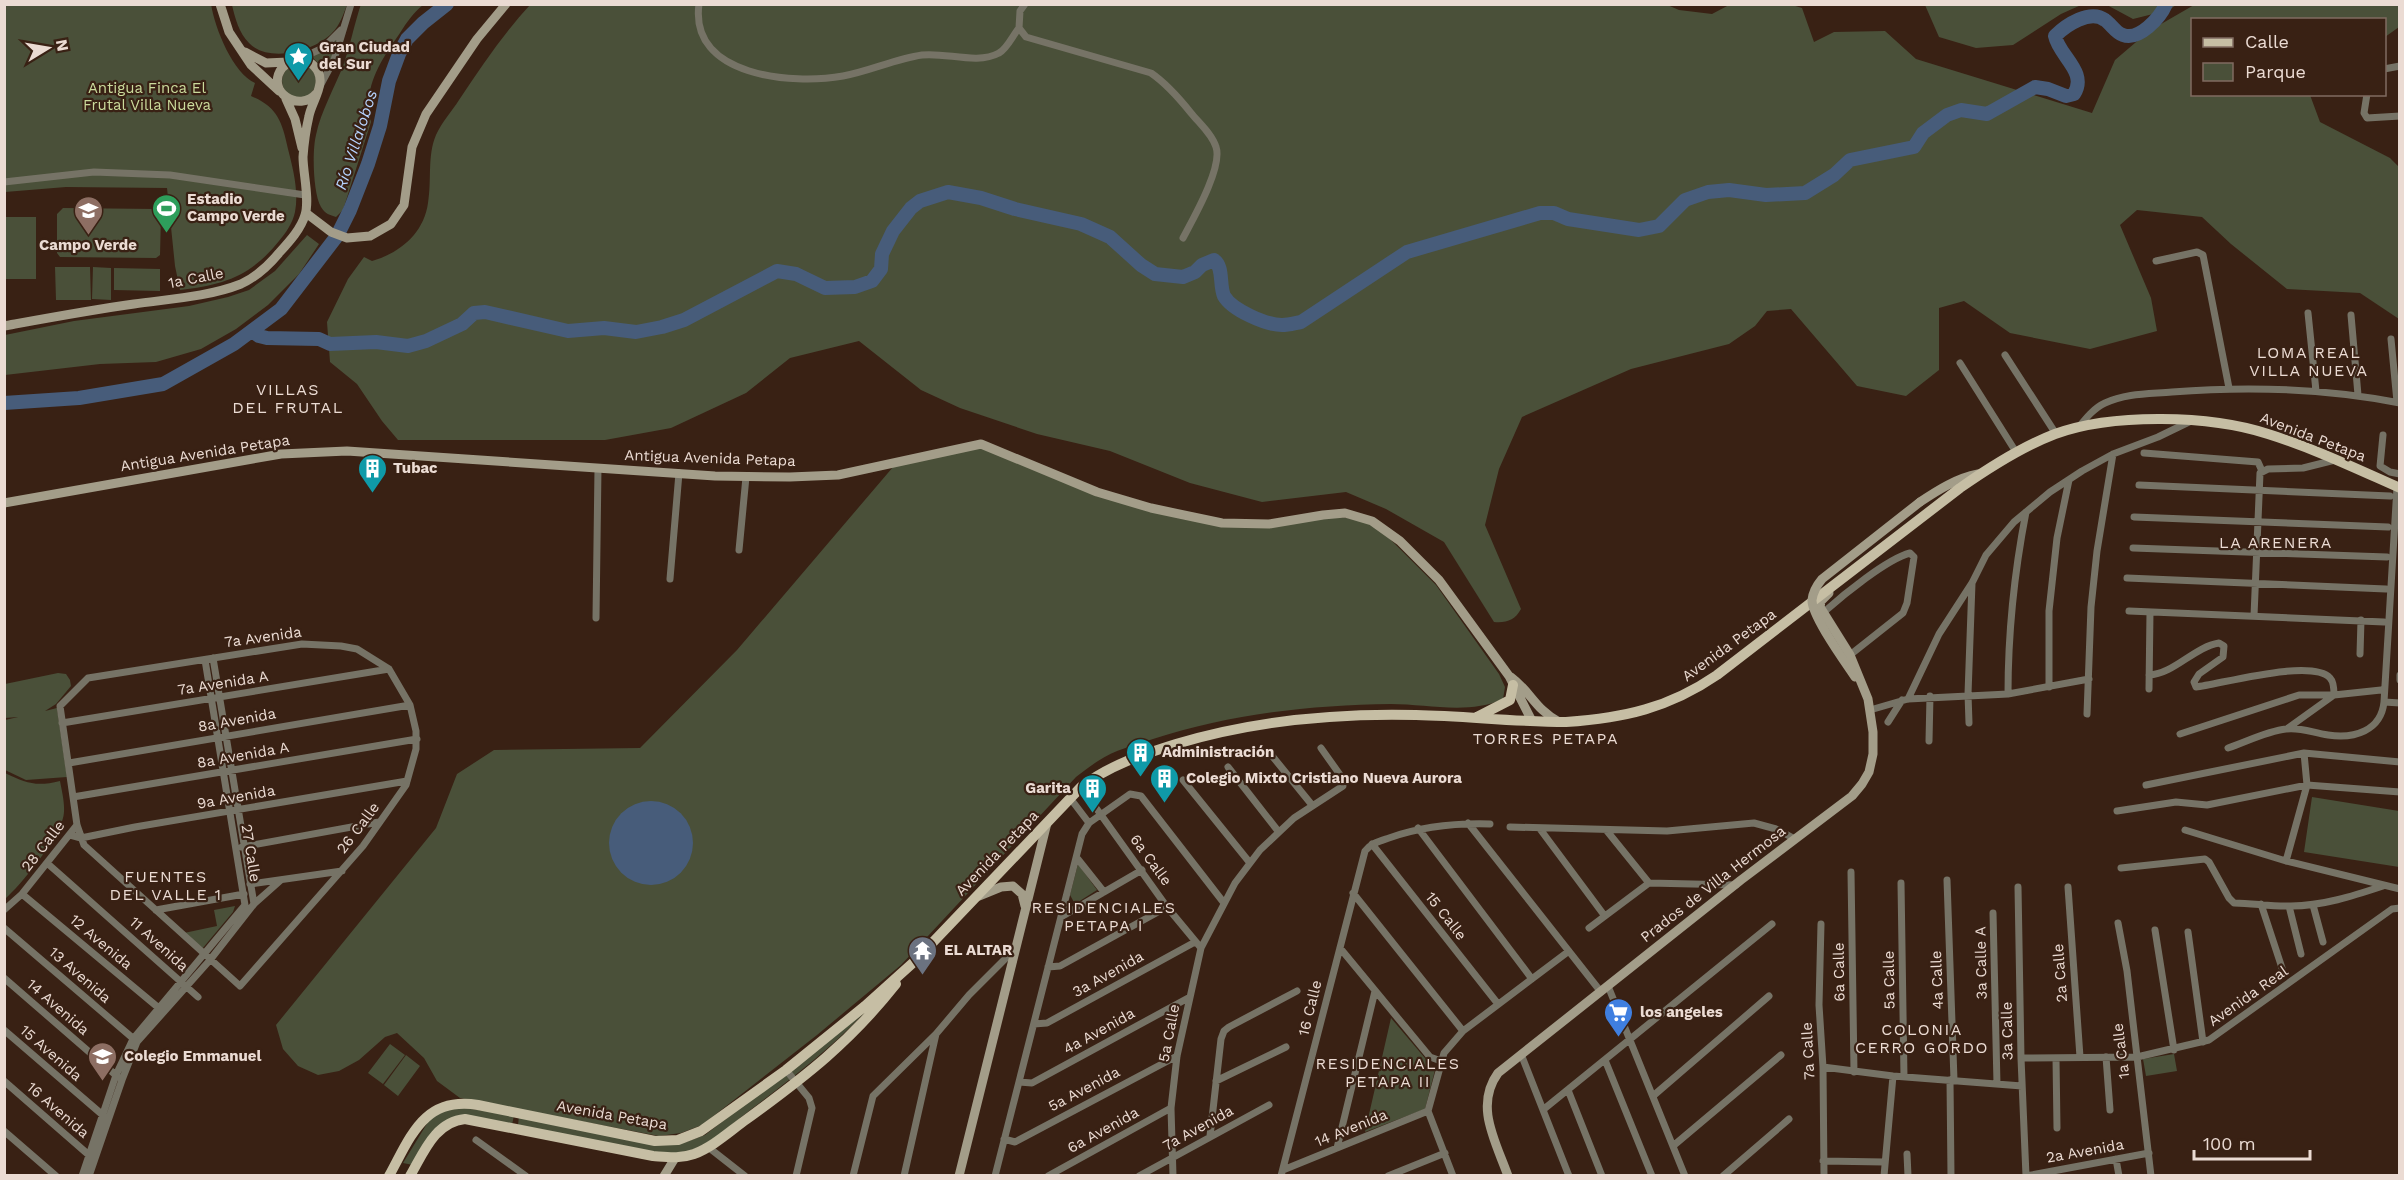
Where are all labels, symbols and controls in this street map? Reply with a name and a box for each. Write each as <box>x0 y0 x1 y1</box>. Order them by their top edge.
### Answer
north arrow <box>18 18 78 78</box>
legend <box>2191 18 2386 96</box>
text: Calle <box>2245 31 2289 52</box>
text: N <box>52 38 73 53</box>
place label: Gran Ciudad del Sur <box>319 38 410 73</box>
place icon: Gran Ciudad del Sur <box>282 40 314 82</box>
text: Parque <box>2245 61 2306 82</box>
park label: Antigua Finca El Frutal Villa Nueva <box>83 79 212 114</box>
water label: Río Villalobos <box>331 88 381 192</box>
place label: Estadio Campo Verde <box>187 190 285 225</box>
sports icon: Estadio Campo Verde <box>150 192 182 234</box>
school or university icon: Campo Verde <box>72 194 104 236</box>
place label: Campo Verde <box>39 236 137 254</box>
street label: 1a Calle <box>167 264 225 292</box>
district label: LOMA REAL VILLA NUEVA <box>2249 343 2369 380</box>
district label: VILLAS DEL FRUTAL <box>232 380 344 417</box>
street label: Avenida Petapa <box>2258 409 2369 466</box>
street label: Antigua Avenida Petapa <box>119 431 291 475</box>
street label: Antigua Avenida Petapa <box>624 446 796 470</box>
building icon: Tubac <box>356 452 388 494</box>
place label: Tubac <box>393 459 438 477</box>
district label: LA ARENERA <box>2219 533 2333 552</box>
street label: Avenida Petapa <box>1678 605 1780 685</box>
street label: 7a Avenida <box>223 623 303 651</box>
street label: 7a Avenida A <box>176 667 270 699</box>
street label: 8a Avenida <box>197 704 278 736</box>
district label: TORRES PETAPA <box>1473 729 1619 748</box>
building icon: Administración <box>1125 736 1157 778</box>
street label: 8a Avenida A <box>196 738 290 772</box>
place label: Administración <box>1162 743 1274 761</box>
building icon: Colegio Mixto Cristiano Nueva Aurora <box>1149 762 1181 804</box>
place label: Colegio Mixto Cristiano Nueva Aurora <box>1186 769 1462 787</box>
building icon: Garita <box>1076 772 1108 814</box>
place label: Garita <box>1025 779 1071 797</box>
street label: 9a Avenida <box>196 781 277 813</box>
street label: 26 Calle <box>333 799 383 857</box>
street label: Avenida Petapa <box>952 806 1043 900</box>
street label: 28 Calle <box>18 817 68 875</box>
street label: Prados de Villa Hermosa <box>1637 821 1790 946</box>
street label: 27 Calle <box>238 823 264 883</box>
street label: 6a Calle <box>1126 831 1176 889</box>
district label: FUENTES DEL VALLE 1 <box>110 867 222 904</box>
street label: 15 Calle <box>1422 888 1470 944</box>
district label: RESIDENCIALES PETAPA I <box>1031 898 1177 935</box>
street label: 12 Avenida <box>66 911 136 974</box>
street label: 11 Avenida <box>126 913 193 976</box>
street label: 3a Calle A <box>1971 926 1991 1000</box>
temple icon: EL ALTAR <box>907 934 939 976</box>
place label: EL ALTAR <box>944 941 1013 959</box>
street label: 6a Calle <box>1829 942 1849 1002</box>
street label: 13 Avenida <box>45 943 115 1007</box>
street label: 2a Calle <box>2049 943 2071 1003</box>
street label: 3a Avenida <box>1069 947 1147 1001</box>
street label: 4a Calle <box>1927 950 1947 1010</box>
street label: 5a Calle <box>1879 951 1899 1009</box>
street label: Avenida Real <box>2205 962 2292 1030</box>
street label: 14 Avenida <box>23 975 93 1039</box>
street label: 16 Calle <box>1294 978 1326 1038</box>
supermarket icon: los angeles <box>1603 996 1635 1038</box>
street label: 3a Calle <box>1997 1002 2017 1060</box>
street label: 5a Calle <box>1155 1003 1183 1063</box>
place label: los angeles <box>1640 1003 1723 1021</box>
street label: 4a Avenida <box>1060 1004 1138 1058</box>
district label: COLONIA CERRO GORDO <box>1855 1020 1989 1057</box>
street label: 15 Avenida <box>16 1021 86 1085</box>
street label: 7a Calle <box>1797 1022 1819 1080</box>
street label: 1a Calle <box>2109 1022 2133 1080</box>
school or university icon: Colegio Emmanuel <box>87 1040 119 1082</box>
place label: Colegio Emmanuel <box>124 1047 261 1065</box>
district label: RESIDENCIALES PETAPA II <box>1315 1054 1461 1091</box>
street label: 5a Avenida <box>1045 1062 1123 1115</box>
street label: 16 Avenida <box>23 1078 93 1142</box>
street label: Avenida Petapa <box>555 1096 669 1134</box>
street label: 7a Avenida <box>1160 1101 1237 1155</box>
street label: 6a Avenida <box>1064 1103 1142 1157</box>
street label: 14 Avenida <box>1312 1105 1390 1151</box>
scale bar <box>2194 1123 2310 1161</box>
text: 100 m <box>2203 1133 2256 1154</box>
street label: 2a Avenida <box>2045 1135 2126 1167</box>

